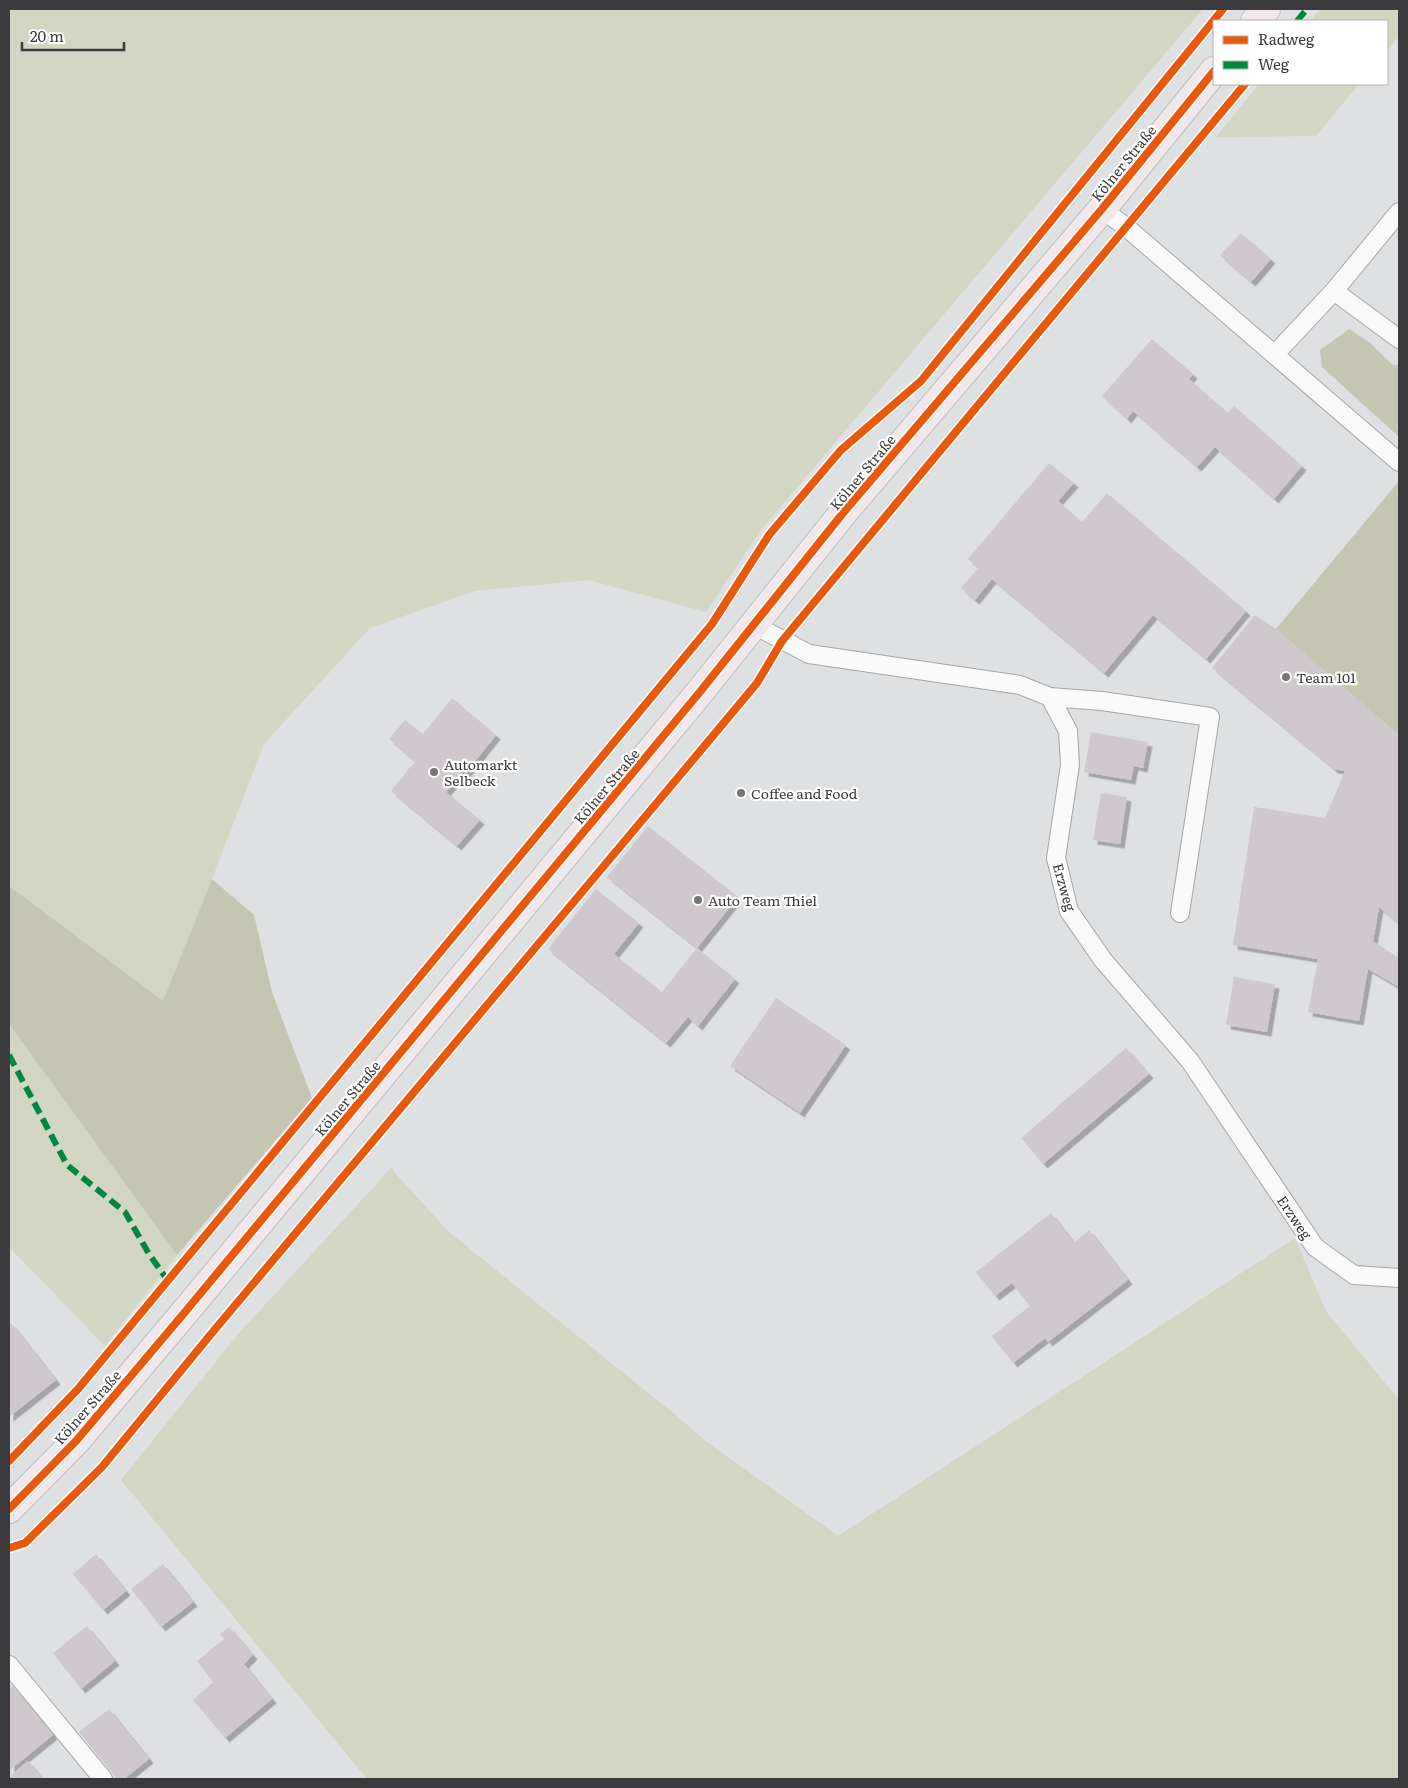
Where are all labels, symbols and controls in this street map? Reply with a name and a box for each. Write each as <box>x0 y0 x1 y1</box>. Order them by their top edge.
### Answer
scale bar <box>22 20 125 52</box>
legend <box>1213 20 1388 85</box>
text: 20 m <box>30 24 64 47</box>
text: Radweg <box>1258 27 1315 50</box>
text: Weg <box>1258 52 1290 75</box>
street label: Kölner Straße <box>1086 121 1160 205</box>
street label: Kölner Straße <box>824 430 900 514</box>
place label: Team 101 <box>1296 667 1356 687</box>
marker: Team 101 <box>1280 671 1292 683</box>
street label: Kölner Straße <box>568 744 644 828</box>
place label: Automarkt Selbeck <box>444 754 518 790</box>
marker: Automarkt Selbeck <box>428 766 440 778</box>
place label: Coffee and Food <box>751 783 858 803</box>
marker: Coffee and Food <box>735 787 747 799</box>
street label: Erzweg <box>1049 861 1081 914</box>
place label: Auto Team Thiel <box>708 890 817 910</box>
marker: Auto Team Thiel <box>692 894 704 906</box>
street label: Kölner Straße <box>309 1056 385 1140</box>
street label: Erzweg <box>1273 1191 1317 1243</box>
street label: Kölner Straße <box>49 1365 125 1449</box>

